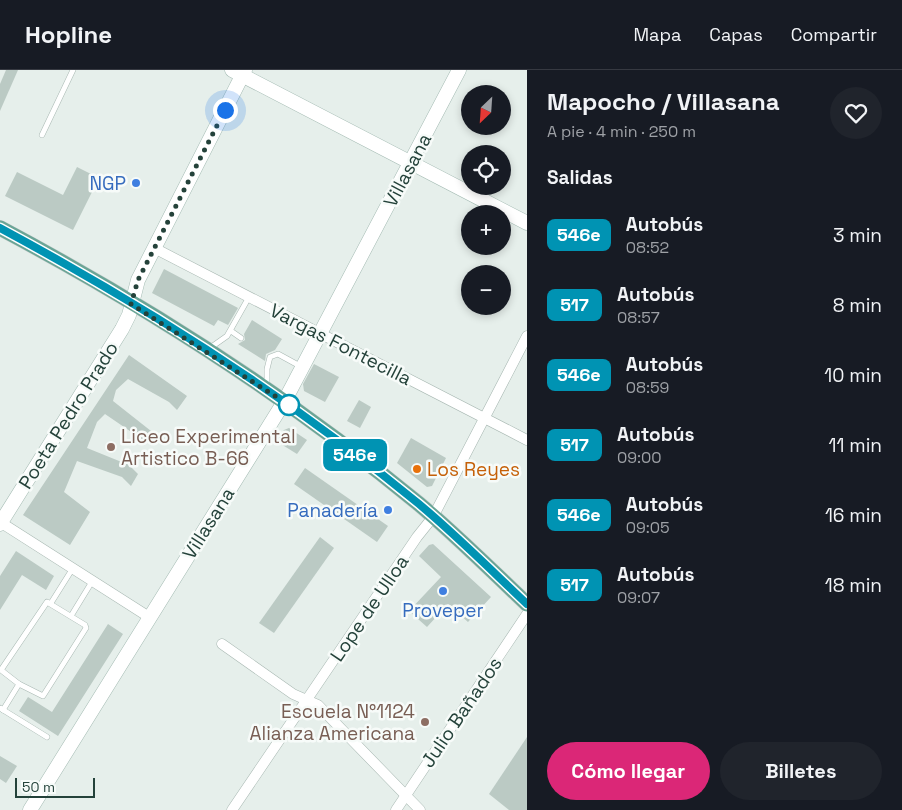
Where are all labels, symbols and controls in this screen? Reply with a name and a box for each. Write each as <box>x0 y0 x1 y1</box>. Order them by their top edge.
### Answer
text: Hopline <box>25 19 112 50</box>
text: Mapa <box>633 23 681 46</box>
text: Capas <box>709 23 763 46</box>
text: Compartir <box>791 23 877 46</box>
north arrow <box>461 85 511 135</box>
map controls <box>461 85 511 315</box>
text: Mapocho / Villasana <box>547 86 780 117</box>
button: heart <box>830 87 882 139</box>
your location <box>213 98 238 123</box>
text: A pie · 4 min · 250 m <box>547 121 696 142</box>
street label: Villasana <box>378 129 437 211</box>
button: locate <box>461 145 511 195</box>
text: Salidas <box>547 165 613 190</box>
place label: NGP <box>89 171 126 196</box>
marker: NGP <box>130 177 142 189</box>
button: + <box>461 205 511 255</box>
text: Autobús <box>626 212 703 237</box>
text: 546e <box>557 223 601 246</box>
text: 3 min <box>833 223 882 248</box>
text: 08:52 <box>626 237 669 258</box>
button: − <box>461 265 511 315</box>
text: Autobús <box>617 282 694 307</box>
text: 517 <box>560 293 589 316</box>
text: 8 min <box>833 293 882 318</box>
street label: Vargas Fontecilla <box>266 298 416 391</box>
text: 08:57 <box>617 307 660 328</box>
street label: Poeta Pedro Prado <box>13 337 124 494</box>
text: Autobús <box>626 352 703 377</box>
text: 546e <box>557 363 601 386</box>
text: 10 min <box>824 363 882 388</box>
text: 08:59 <box>626 377 669 398</box>
unlabelled marker <box>278 394 300 416</box>
text: Autobús <box>617 422 694 447</box>
place label: Liceo Experimental Artistico B-66 <box>121 424 296 471</box>
text: 517 <box>560 433 589 456</box>
text: 11 min <box>829 433 882 458</box>
line badge: 546e <box>320 439 390 471</box>
marker: Liceo Experimental Artistico B-66 <box>105 441 117 453</box>
text: 546e <box>333 443 377 466</box>
text: 09:00 <box>617 447 662 468</box>
place label: Los Reyes <box>427 457 520 482</box>
marker: Los Reyes <box>411 463 423 475</box>
street label: Villasana <box>177 483 240 564</box>
text: Autobús <box>626 492 703 517</box>
place label: Panadería <box>287 498 378 523</box>
text: 546e <box>557 503 601 526</box>
text: 16 min <box>825 503 882 528</box>
marker: Panadería <box>382 504 394 516</box>
text: 09:05 <box>626 517 670 538</box>
street label: Lope de Ulloa <box>325 550 414 666</box>
text: Autobús <box>617 562 694 587</box>
text: 517 <box>560 573 589 596</box>
text: 18 min <box>825 573 882 598</box>
marker: Proveper <box>437 585 449 597</box>
text: 09:07 <box>617 587 660 608</box>
place label: Proveper <box>402 598 484 623</box>
street label: Julio Bañados <box>415 652 508 772</box>
place label: Escuela N°1124 Alianza Americana <box>250 699 415 746</box>
marker: Escuela N°1124 Alianza Americana <box>419 716 431 728</box>
button: Cómo llegar <box>547 742 710 800</box>
button: Billetes <box>720 742 882 800</box>
scale bar <box>15 775 95 798</box>
text: 50 m <box>22 778 55 796</box>

